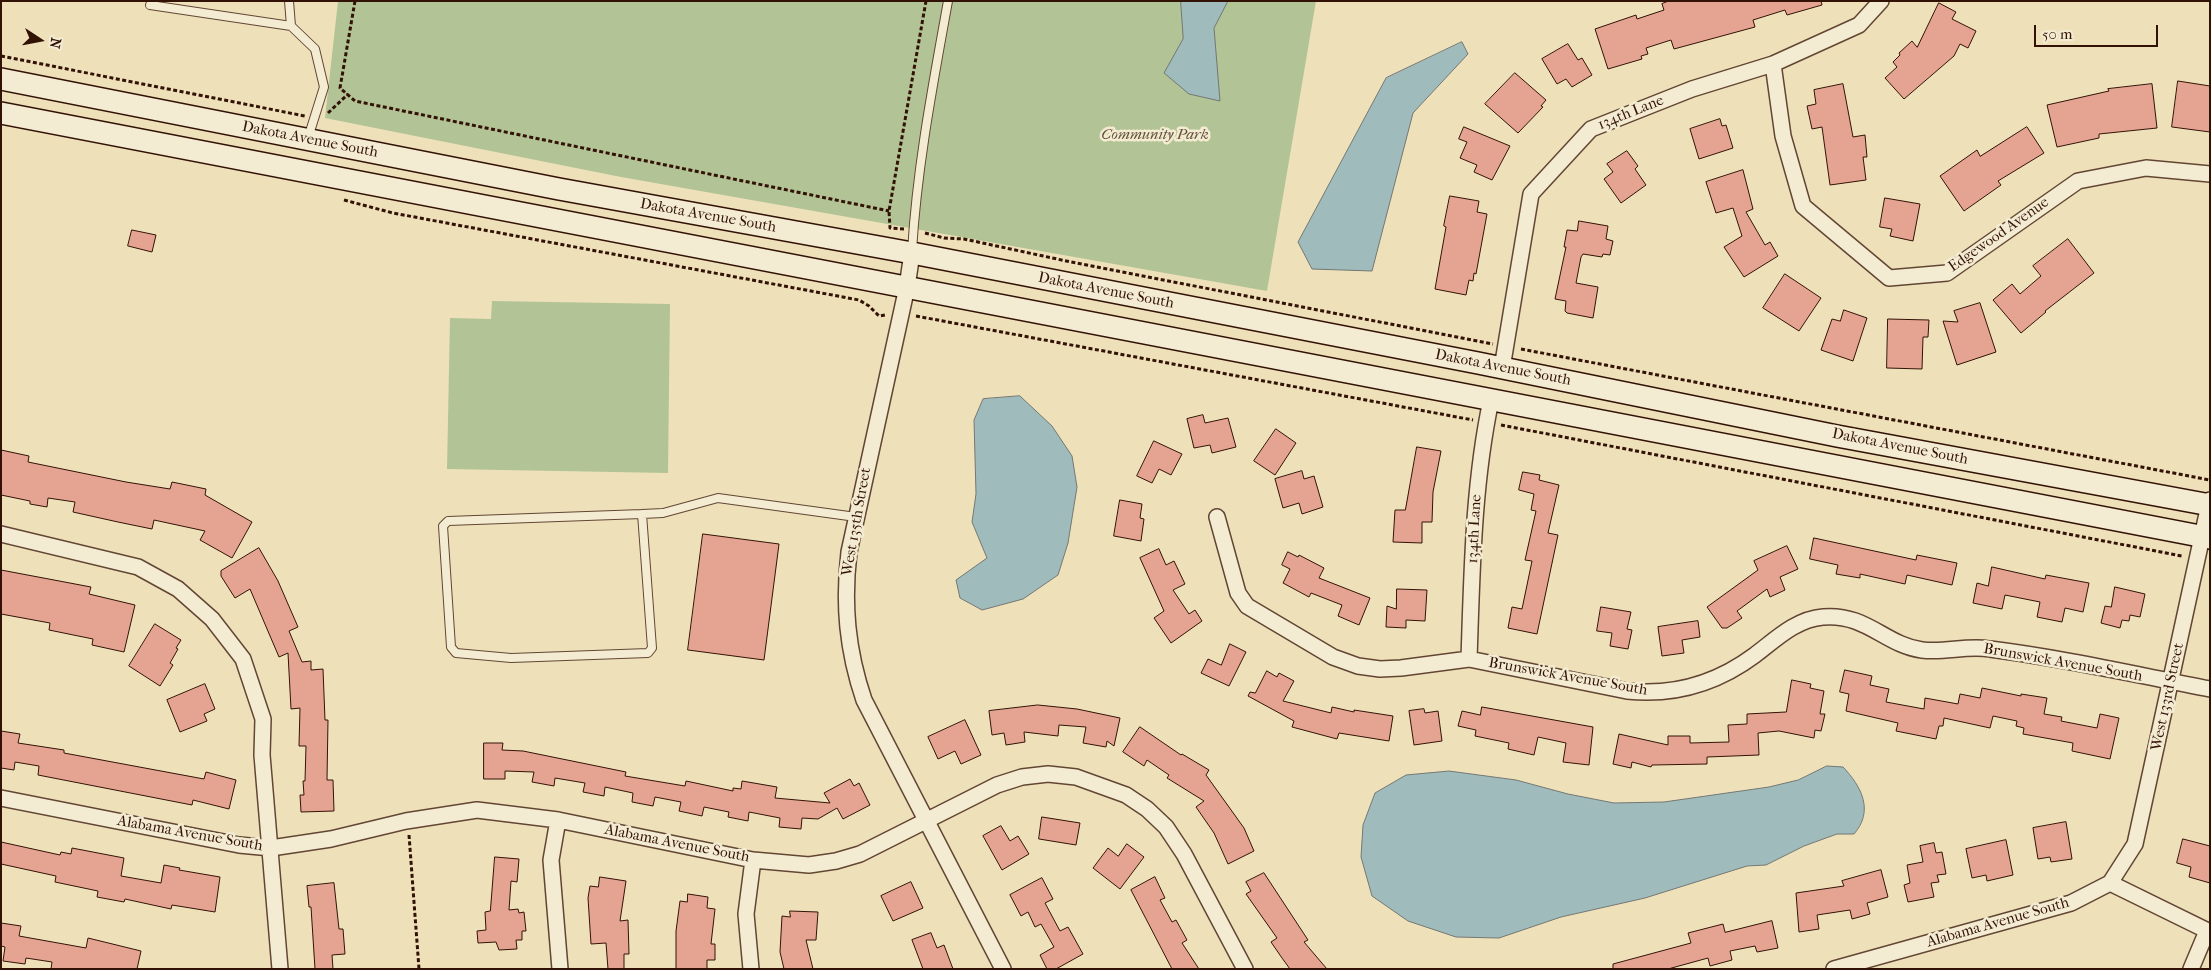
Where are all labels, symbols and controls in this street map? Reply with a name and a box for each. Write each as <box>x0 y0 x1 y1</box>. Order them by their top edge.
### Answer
north arrow <box>15 15 65 65</box>
scale bar <box>2036 15 2160 47</box>
text: 50 m <box>2042 25 2072 43</box>
text: N <box>46 36 65 50</box>
street label: 134th Lane <box>1595 92 1667 134</box>
street label: Dakota Avenue South <box>241 118 379 162</box>
park label: Community Park <box>1101 126 1209 144</box>
street label: Edgewood Avenue <box>1945 194 2053 276</box>
street label: Dakota Avenue South <box>639 195 777 237</box>
street label: Dakota Avenue South <box>1037 269 1175 313</box>
street label: Dakota Avenue South <box>1434 346 1572 390</box>
street label: Dakota Avenue South <box>1831 425 1969 469</box>
street label: West 135th Street <box>839 466 875 578</box>
street label: 134th Lane <box>1464 494 1486 564</box>
street label: Brunswick Avenue South <box>1982 640 2144 686</box>
street label: West 133rd Street <box>2148 641 2188 753</box>
street label: Brunswick Avenue South <box>1487 654 1649 700</box>
street label: Alabama Avenue South <box>116 812 264 856</box>
street label: Alabama Avenue South <box>603 821 751 867</box>
street label: Alabama Avenue South <box>1925 894 2071 952</box>

